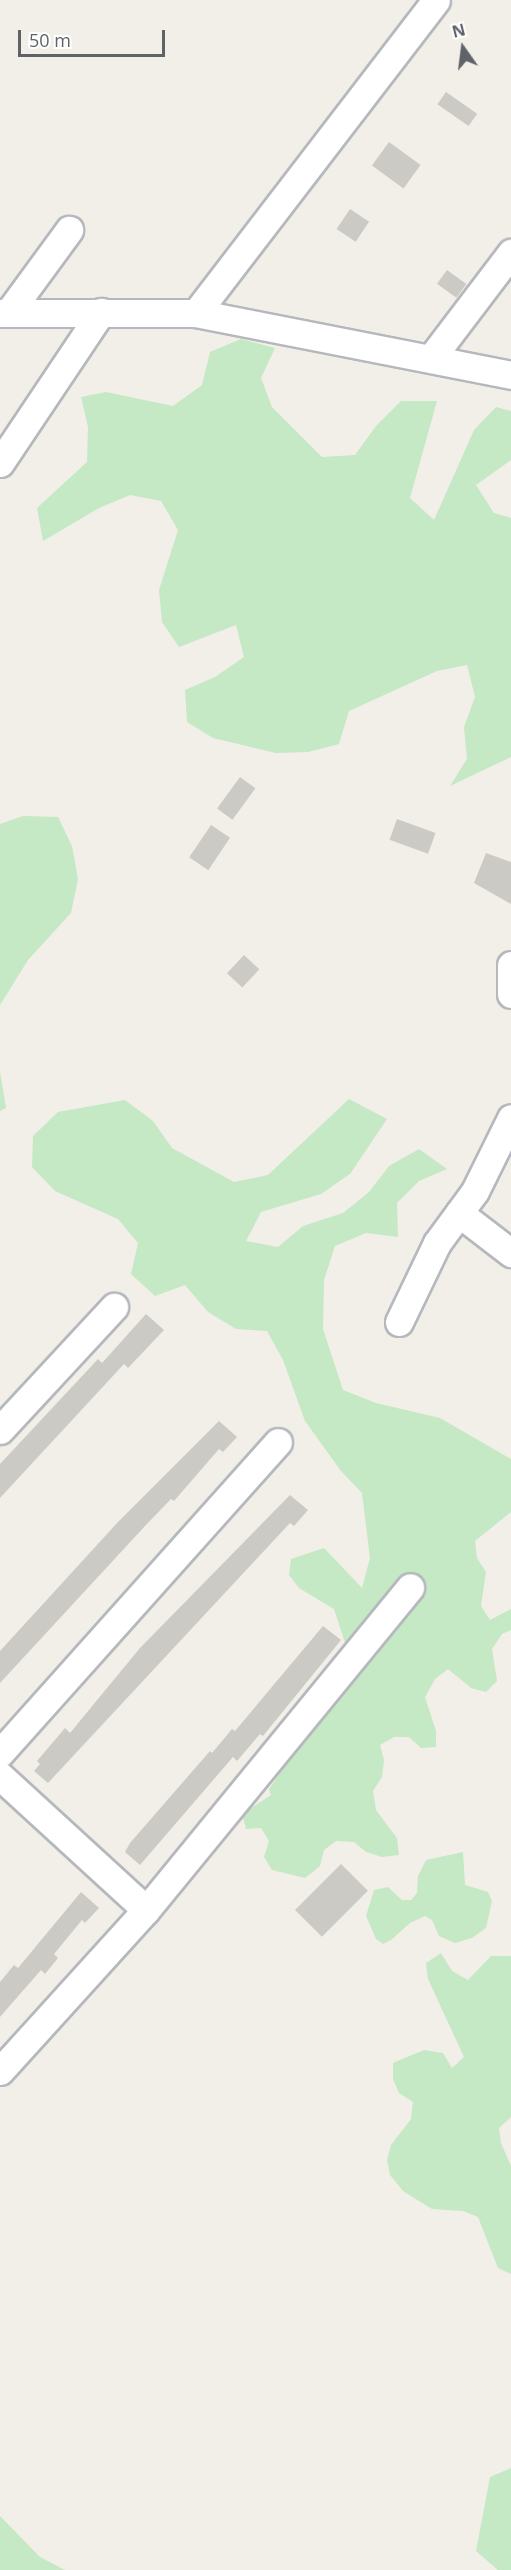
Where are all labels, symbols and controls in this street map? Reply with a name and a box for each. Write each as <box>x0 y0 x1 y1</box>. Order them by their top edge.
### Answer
scale bar <box>21 18 168 56</box>
north arrow <box>433 18 493 78</box>
text: N <box>450 18 468 43</box>
text: 50 m <box>29 28 71 52</box>

